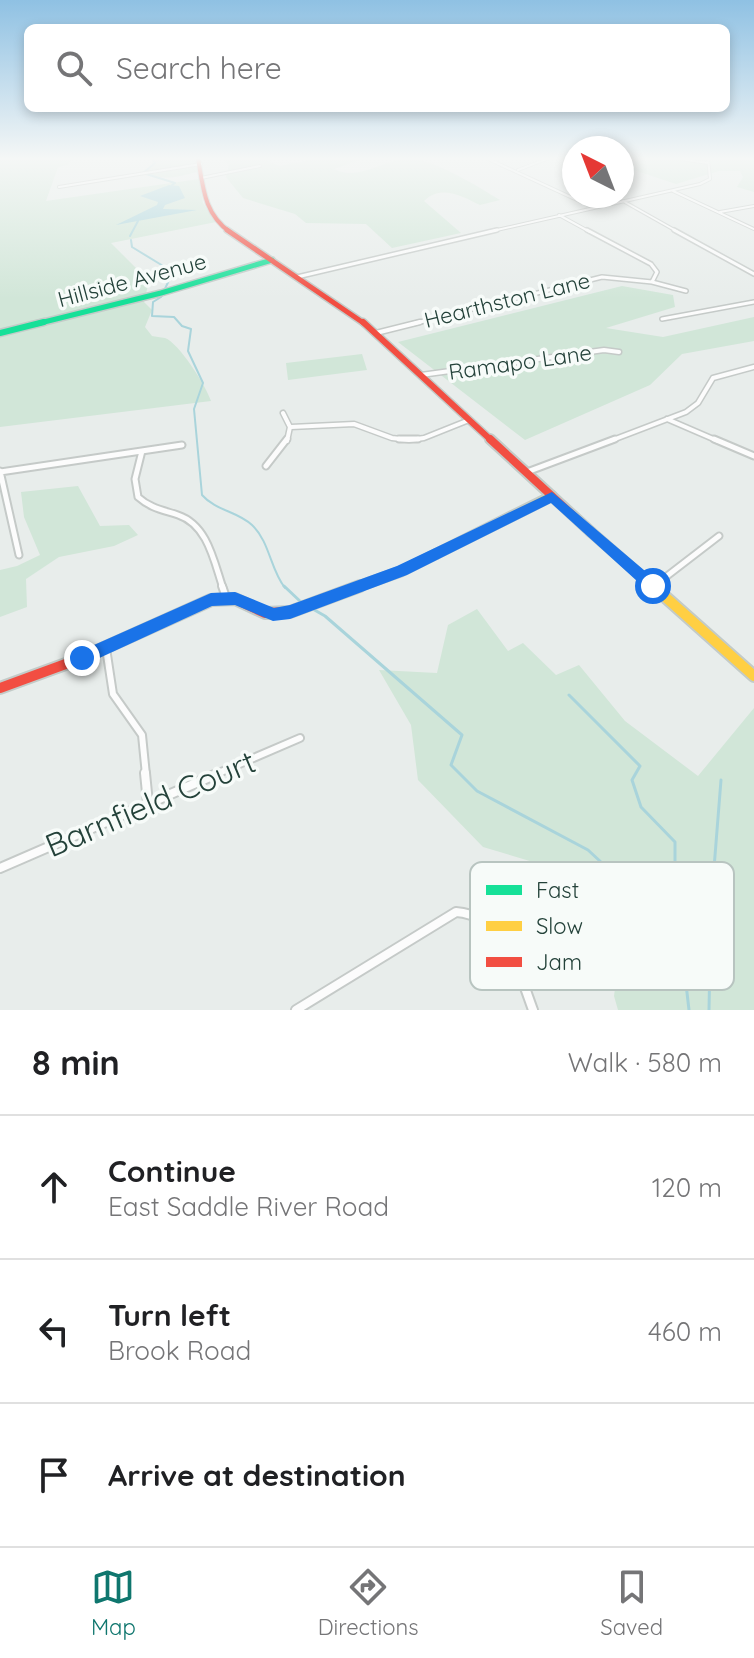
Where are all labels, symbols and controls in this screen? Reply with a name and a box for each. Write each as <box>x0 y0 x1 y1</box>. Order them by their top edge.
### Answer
search box <box>24 24 730 112</box>
icon: search <box>52 46 96 90</box>
text: Search here <box>116 49 282 87</box>
north arrow <box>562 136 634 208</box>
street label: Hillside Avenue <box>55 247 209 313</box>
street label: Hearthston Lane <box>421 266 593 334</box>
street label: Ramapo Lane <box>447 338 593 386</box>
route start <box>635 568 671 604</box>
route end <box>64 640 100 676</box>
street label: Barnfield Court <box>39 741 261 865</box>
legend <box>470 862 734 990</box>
text: Fast <box>536 876 579 904</box>
text: Slow <box>536 912 583 940</box>
text: Jam <box>536 948 582 976</box>
text: 8 min <box>32 1041 120 1084</box>
text: Walk · 580 m <box>568 1046 722 1079</box>
text: Continue <box>108 1152 236 1190</box>
icon: ahead <box>32 1165 76 1209</box>
text: 120 m <box>652 1171 722 1204</box>
text: East Saddle River Road <box>108 1190 389 1223</box>
text: Turn left <box>108 1296 231 1334</box>
icon: left <box>32 1309 76 1353</box>
text: 460 m <box>648 1315 722 1348</box>
text: Brook Road <box>108 1334 251 1367</box>
icon: arrive <box>32 1453 76 1497</box>
text: Arrive at destination <box>108 1456 406 1494</box>
tab: Map <box>91 1565 136 1641</box>
tab: Directions <box>318 1565 418 1641</box>
tab: Saved <box>600 1565 663 1641</box>

